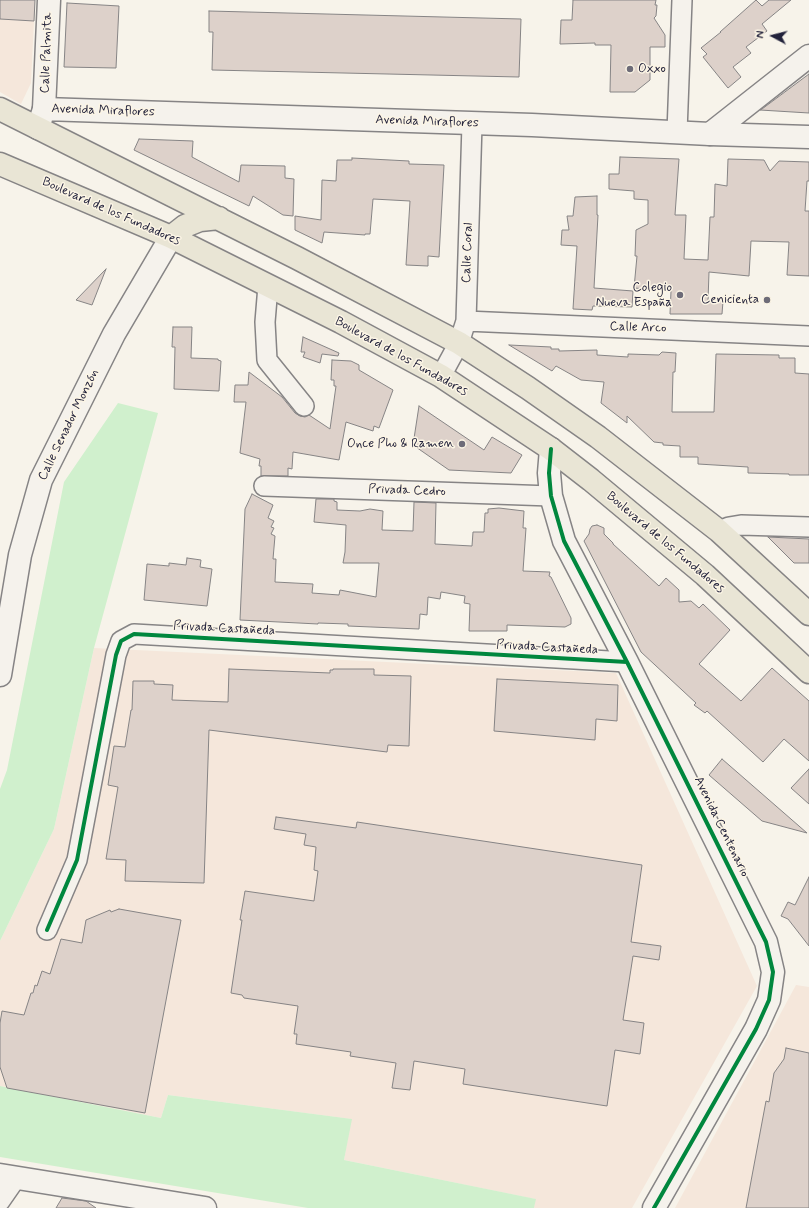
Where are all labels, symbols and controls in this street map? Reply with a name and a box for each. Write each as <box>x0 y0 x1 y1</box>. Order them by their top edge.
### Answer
street label: Calle Palmita <box>38 12 56 94</box>
north arrow <box>753 16 793 56</box>
text: N <box>754 30 768 39</box>
place label: Oxxo <box>638 61 666 77</box>
marker: Oxxo <box>625 64 635 74</box>
street label: Avenida Miraflores <box>51 101 155 121</box>
street label: Avenida Miraflores <box>375 112 479 132</box>
street label: Boulevard de los Fundadores <box>39 174 183 250</box>
street label: Calle Coral <box>459 223 477 283</box>
place label: Colegio Nueva España <box>596 280 672 311</box>
marker: Colegio Nueva España <box>675 290 685 300</box>
place label: Cenicienta <box>701 292 759 308</box>
marker: Cenicienta <box>762 295 772 305</box>
street label: Boulevard de los Fundadores <box>332 314 470 400</box>
street label: Calle Arco <box>609 319 667 337</box>
street label: Calle Senador Monzón <box>35 367 103 483</box>
place label: Once Pho & Ramen <box>347 436 454 452</box>
marker: Once Pho & Ramen <box>457 439 467 449</box>
street label: Privada Cedro <box>368 482 446 500</box>
street label: Boulevard de los Fundadores <box>603 489 727 597</box>
street label: Privada Castañeda <box>173 619 275 639</box>
street label: Privada Castañeda <box>496 638 598 658</box>
street label: Avenida Centenario <box>690 774 752 880</box>

